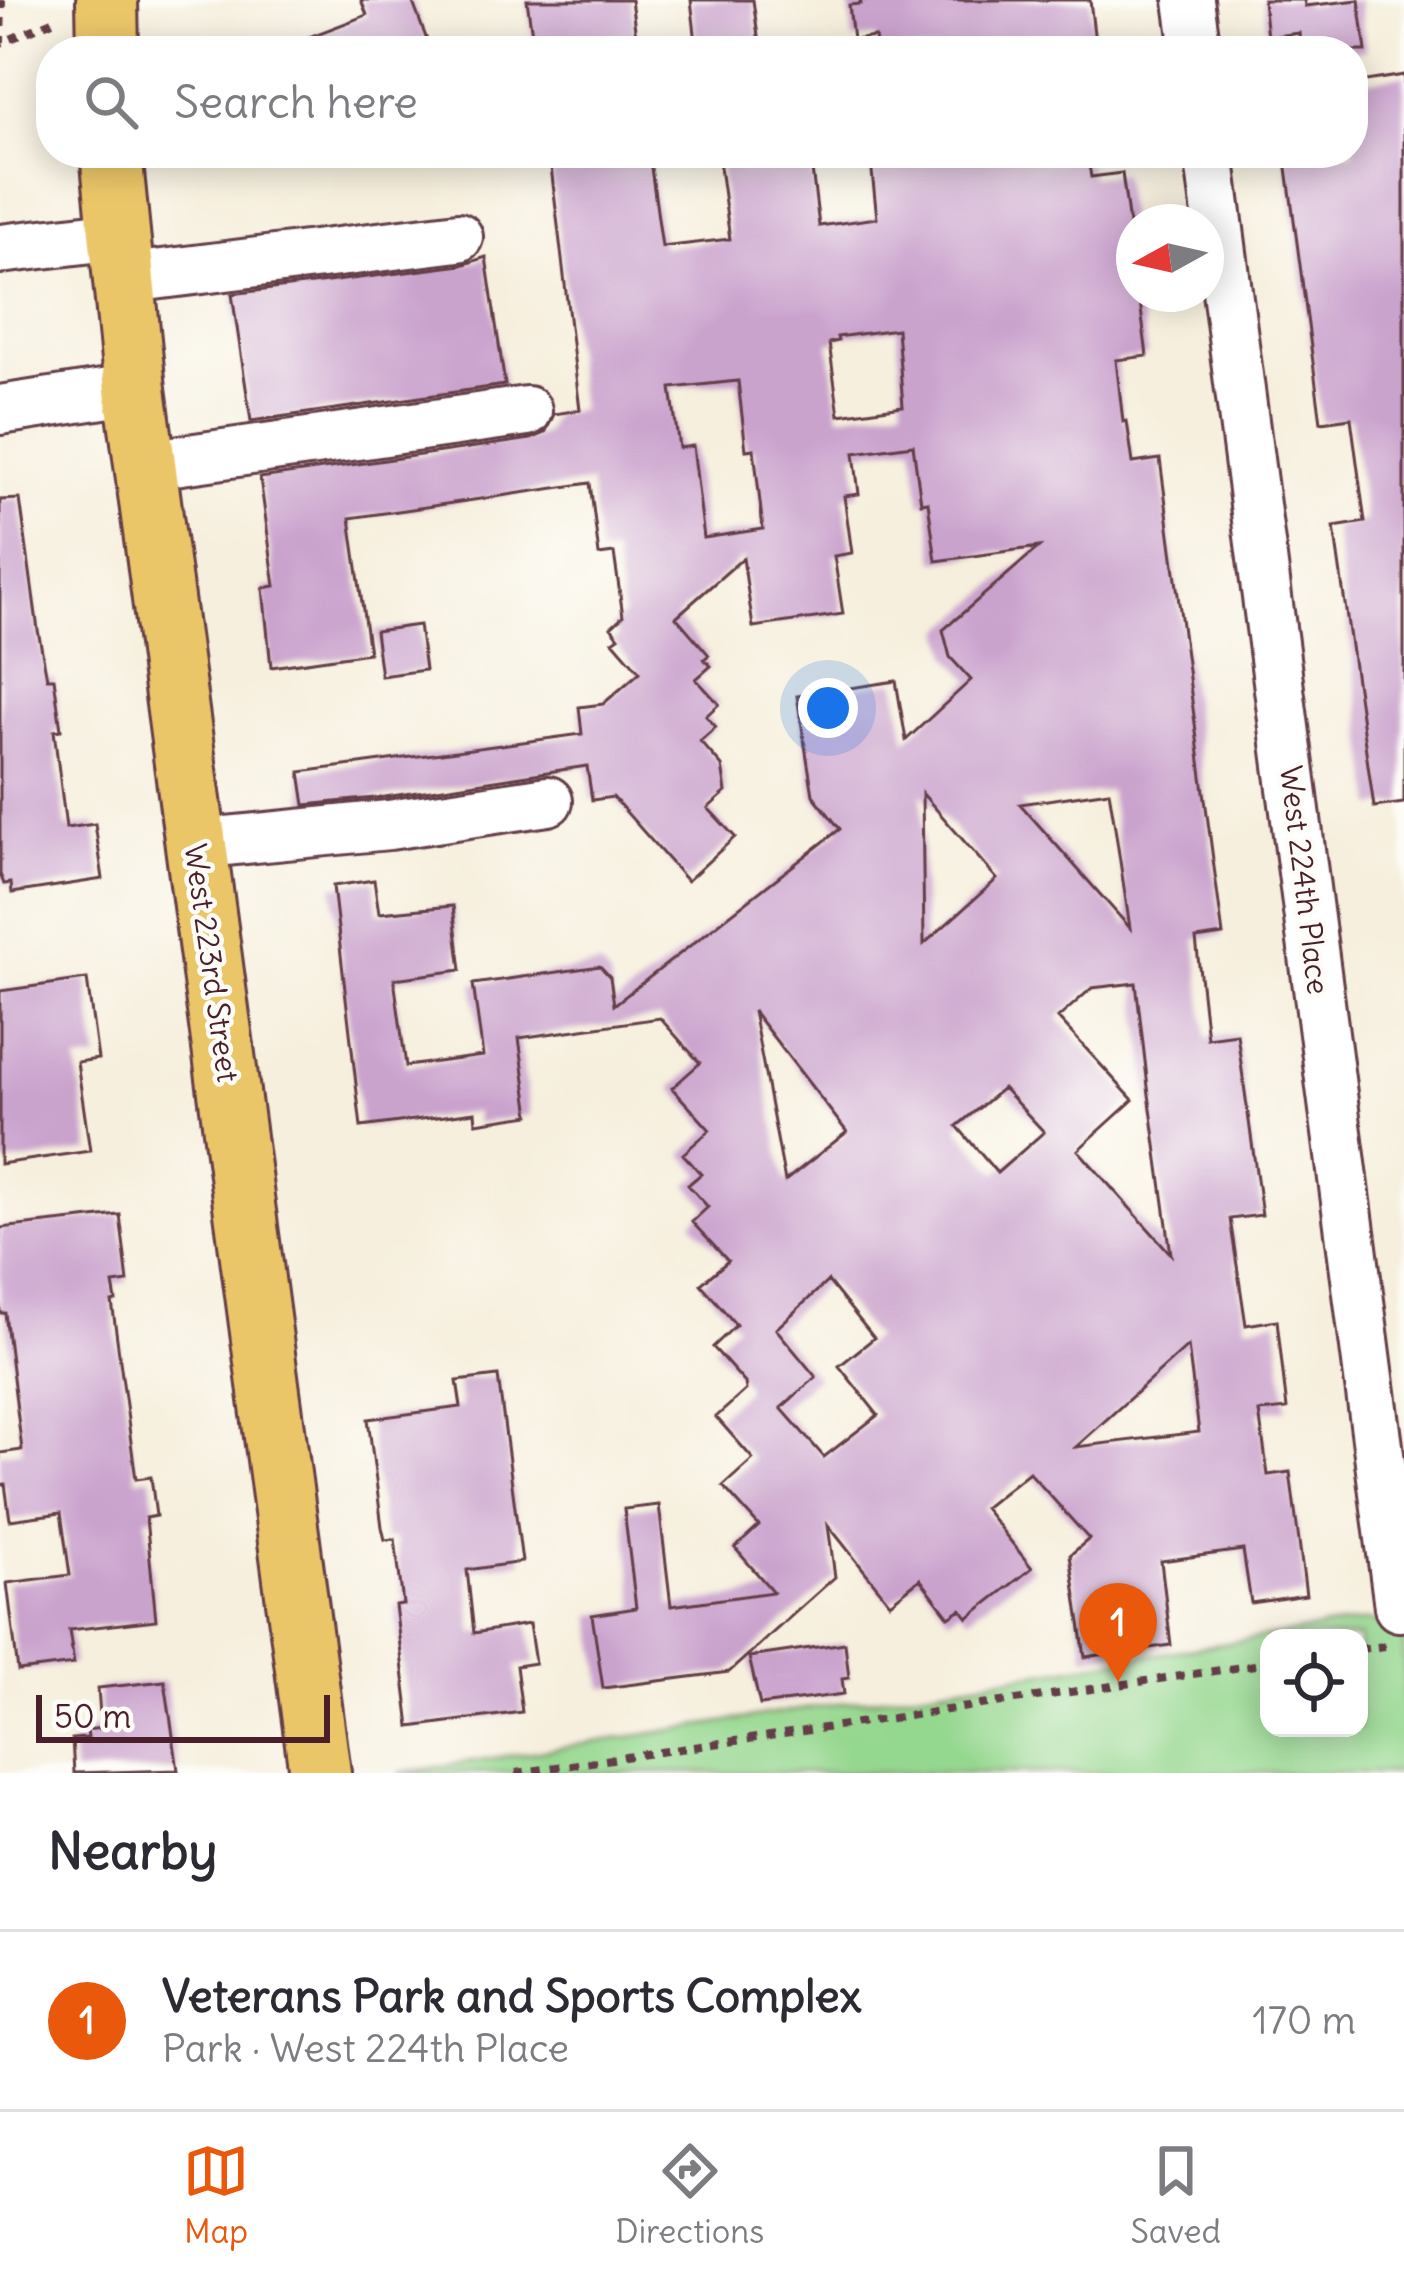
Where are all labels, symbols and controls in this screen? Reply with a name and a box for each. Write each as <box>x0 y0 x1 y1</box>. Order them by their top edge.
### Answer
search box <box>36 36 1368 168</box>
icon: search <box>78 69 144 135</box>
text: Search here <box>174 74 418 130</box>
north arrow <box>1116 204 1224 312</box>
your location <box>798 678 858 738</box>
street label: West 224th Place <box>1272 763 1338 996</box>
street label: West 223rd Street <box>176 841 248 1084</box>
pin: 1 <box>1079 1583 1157 1682</box>
map controls <box>1260 1629 1368 1737</box>
button: locate <box>1260 1629 1368 1737</box>
scale bar <box>36 1689 330 1742</box>
text: 50 m <box>54 1695 131 1737</box>
text: Nearby <box>48 1819 217 1883</box>
text: Veterans Park and Sports Complex <box>162 1968 862 2024</box>
text: 1 <box>79 1996 95 2045</box>
text: 170 m <box>1252 1996 1356 2045</box>
text: Park · West 224th Place <box>162 2024 569 2073</box>
tab: Map <box>183 2138 249 2252</box>
tab: Directions <box>615 2138 764 2252</box>
tab: Saved <box>1131 2138 1221 2252</box>

